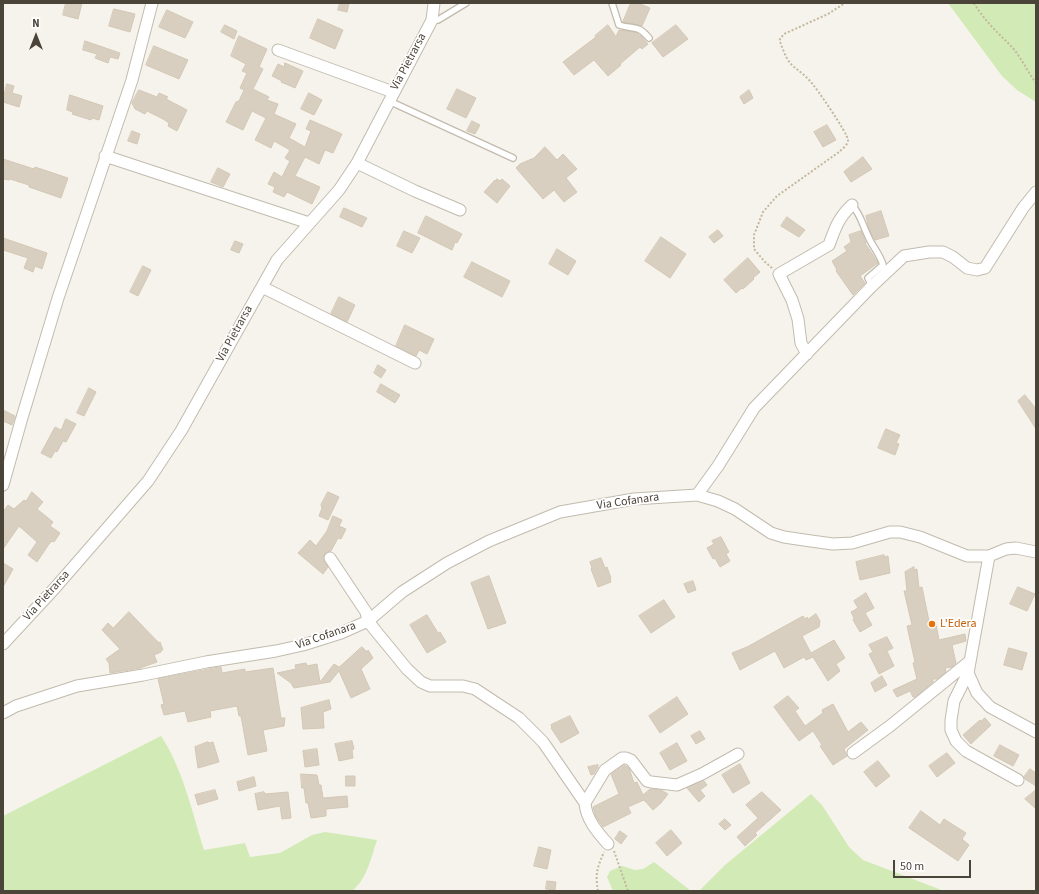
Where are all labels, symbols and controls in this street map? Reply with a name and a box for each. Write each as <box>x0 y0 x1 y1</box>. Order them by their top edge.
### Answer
north arrow <box>16 16 56 56</box>
text: N <box>32 16 40 31</box>
street label: Via Pietrarsa <box>388 31 430 93</box>
street label: Via Pietrarsa <box>214 303 256 365</box>
street label: Via Cofanara <box>596 491 660 513</box>
street label: Via Pietrarsa <box>21 568 73 624</box>
place label: L'Edera <box>940 617 976 631</box>
street label: Via Cofanara <box>294 619 358 653</box>
marker: L'Edera <box>927 619 937 629</box>
scale bar <box>895 852 973 878</box>
text: 50 m <box>900 858 924 875</box>

